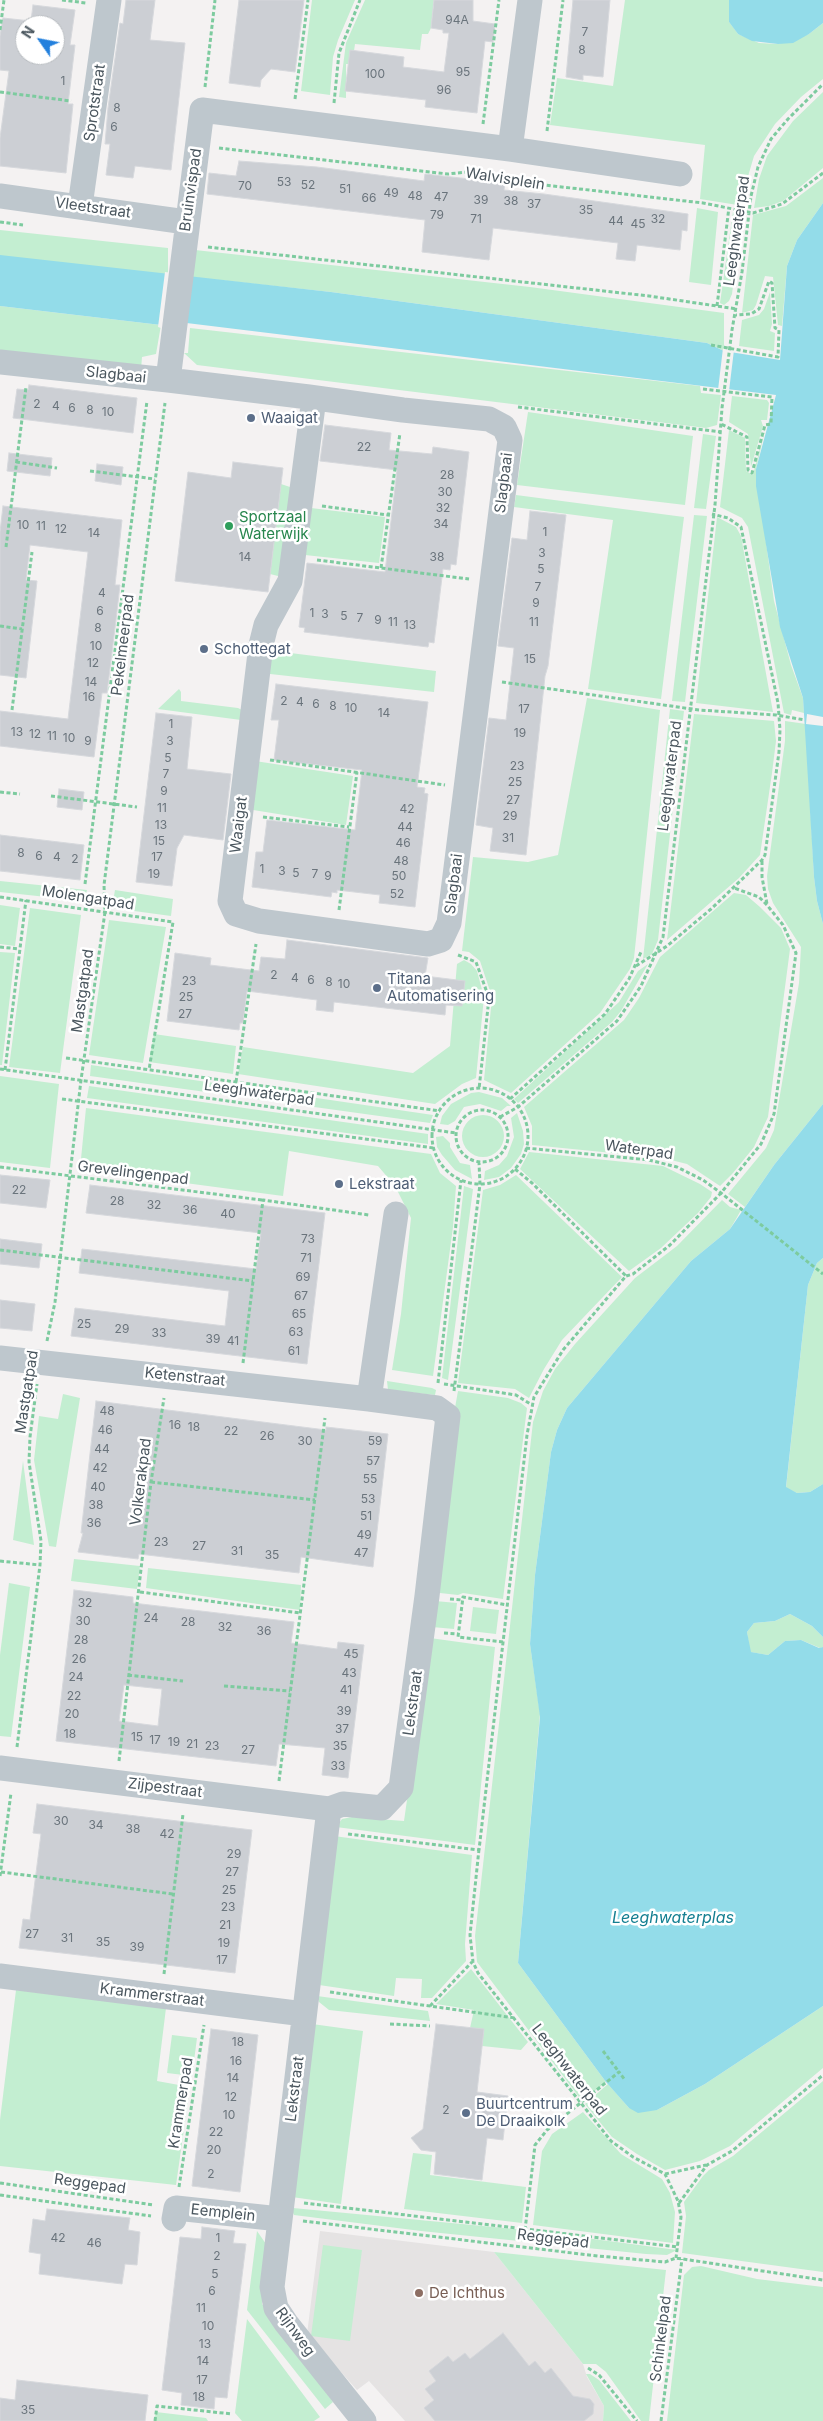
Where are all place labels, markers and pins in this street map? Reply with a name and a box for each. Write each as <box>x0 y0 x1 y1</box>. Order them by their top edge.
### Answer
place label: Waaigat <box>261 409 318 427</box>
marker: Waaigat <box>245 412 257 424</box>
place label: Sportzaal Waterwijk <box>239 508 308 543</box>
marker: Sportzaal Waterwijk <box>223 520 235 532</box>
place label: Schottegat <box>214 640 291 658</box>
marker: Schottegat <box>198 643 210 655</box>
place label: Titana Automatisering <box>387 970 494 1005</box>
marker: Titana Automatisering <box>371 982 383 994</box>
place label: Lekstraat <box>349 1175 415 1193</box>
marker: Lekstraat <box>333 1178 345 1190</box>
place label: Buurtcentrum De Draaikolk <box>476 2095 573 2130</box>
marker: Buurtcentrum De Draaikolk <box>460 2107 472 2119</box>
place label: De Ichthus <box>429 2284 505 2302</box>
marker: De Ichthus <box>413 2287 425 2299</box>

